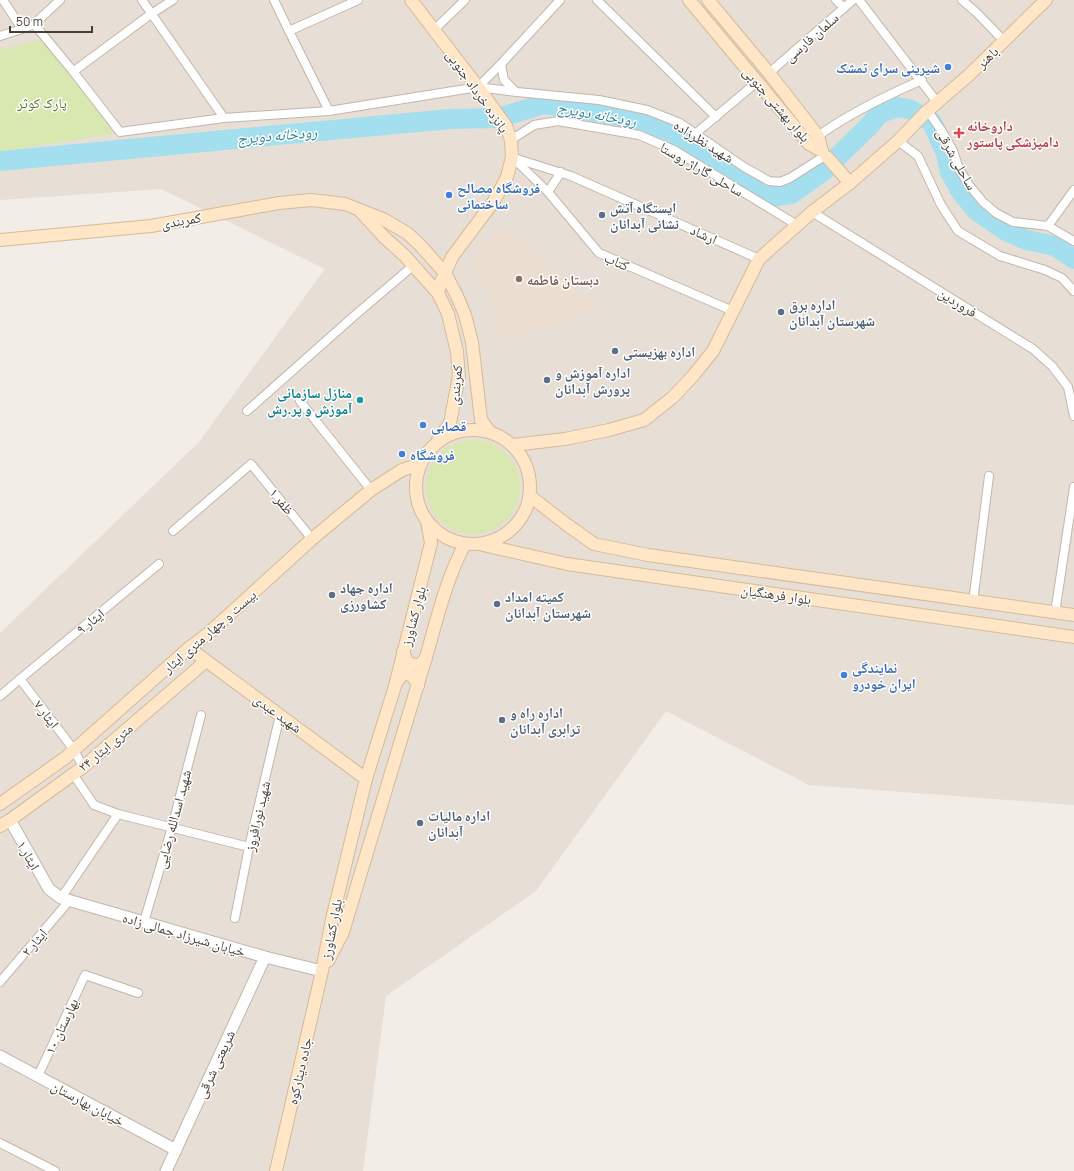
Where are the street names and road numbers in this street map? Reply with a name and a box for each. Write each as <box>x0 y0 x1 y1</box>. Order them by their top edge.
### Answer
street label: سلمان فارسی <box>780 8 842 66</box>
street label: باهنر <box>971 42 1002 73</box>
street label: پانزده خرداد جنوبی <box>442 46 514 137</box>
street label: بلوار بهشتی جنوبی <box>739 62 815 146</box>
street label: شهید نظرزاده <box>670 115 738 167</box>
street label: ساحلی شرقی <box>932 125 982 193</box>
street label: ساحلی گاراژ روستا <box>657 137 747 201</box>
street label: کمربندی <box>159 207 203 233</box>
street label: ارشاد <box>688 220 720 248</box>
street label: کتاب <box>602 247 633 275</box>
street label: فروردین <box>935 283 981 321</box>
street label: کمربندی <box>444 364 466 406</box>
street label: ظفر ۱ <box>265 484 299 518</box>
street label: بلوار فرهنگیان <box>739 580 813 608</box>
street label: بلوار کشاورز <box>396 584 430 649</box>
street label: بیست و چهار متری ایثار <box>157 585 260 678</box>
street label: ایثار ۹ <box>72 604 108 638</box>
street label: شهید عبدی <box>250 689 306 737</box>
street label: ایثار ۷ <box>30 696 64 732</box>
street label: ۲۴ متری ایثار <box>74 719 136 775</box>
street label: شهید اسدالله رضایی <box>151 768 195 870</box>
street label: شهید نورافروز <box>239 779 274 854</box>
street label: ایثار ۱ <box>13 837 45 873</box>
street label: بلوار کشاورز <box>316 897 346 962</box>
street label: خیابان شیرزاد جمالی زاده <box>120 907 248 961</box>
street label: ایثار ۲ <box>17 924 51 960</box>
street label: بهارستان ۱۰ <box>40 995 82 1057</box>
street label: شریعتی شرقی <box>191 1027 239 1101</box>
street label: جاده دینارکوه <box>282 1035 316 1106</box>
street label: خیابان بهارستان <box>48 1076 128 1130</box>

